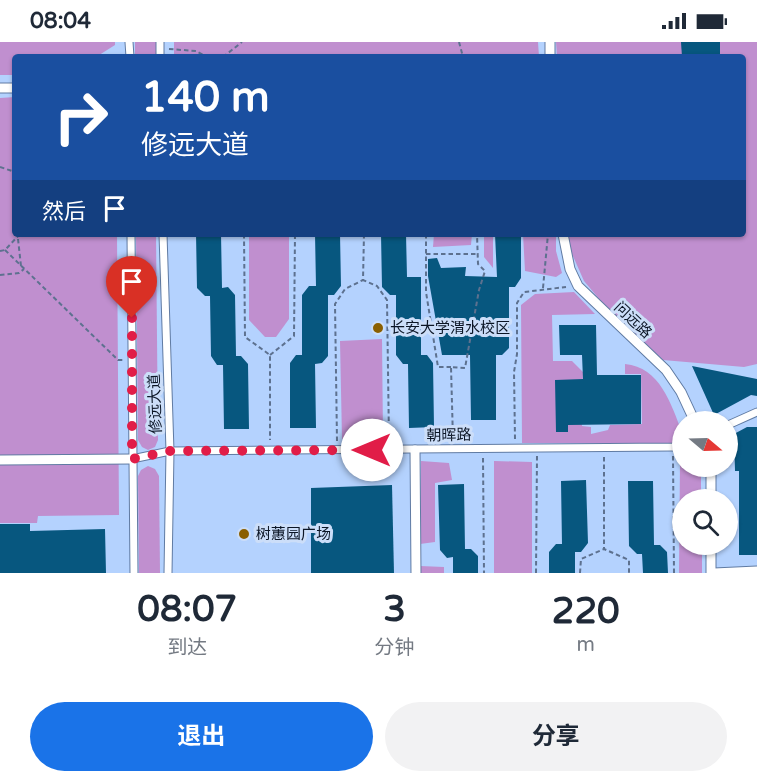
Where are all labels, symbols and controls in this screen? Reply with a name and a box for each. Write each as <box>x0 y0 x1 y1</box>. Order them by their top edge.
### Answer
text: 08:04 <box>30 8 91 34</box>
text: 140 m <box>141 72 270 123</box>
icon: right <box>42 78 120 156</box>
text: 修远大道 <box>141 129 249 162</box>
icon: arrive <box>98 192 131 225</box>
text: 然后 <box>42 199 86 225</box>
pin <box>106 256 157 318</box>
icon: arrive <box>115 265 148 298</box>
street label: 问远路 <box>610 298 656 342</box>
place label: 长安大学渭水校区 <box>390 319 510 337</box>
marker: 长安大学渭水校区 <box>371 321 385 335</box>
street label: 修远大道 <box>145 374 165 434</box>
north arrow <box>672 411 738 477</box>
map controls <box>672 411 738 555</box>
position arrow <box>340 418 404 482</box>
street label: 朝晖路 <box>426 426 472 444</box>
button: search <box>672 489 738 555</box>
place label: 树蕙园广场 <box>256 525 331 543</box>
marker: 树蕙园广场 <box>237 527 251 541</box>
text: 08:07 <box>137 588 237 631</box>
text: 3 <box>383 588 406 631</box>
text: 220 <box>552 590 620 633</box>
text: m <box>577 633 595 657</box>
text: 到达 <box>167 636 207 660</box>
text: 分钟 <box>374 636 414 660</box>
button: 退出 <box>30 702 373 771</box>
button: 分享 <box>385 702 727 771</box>

